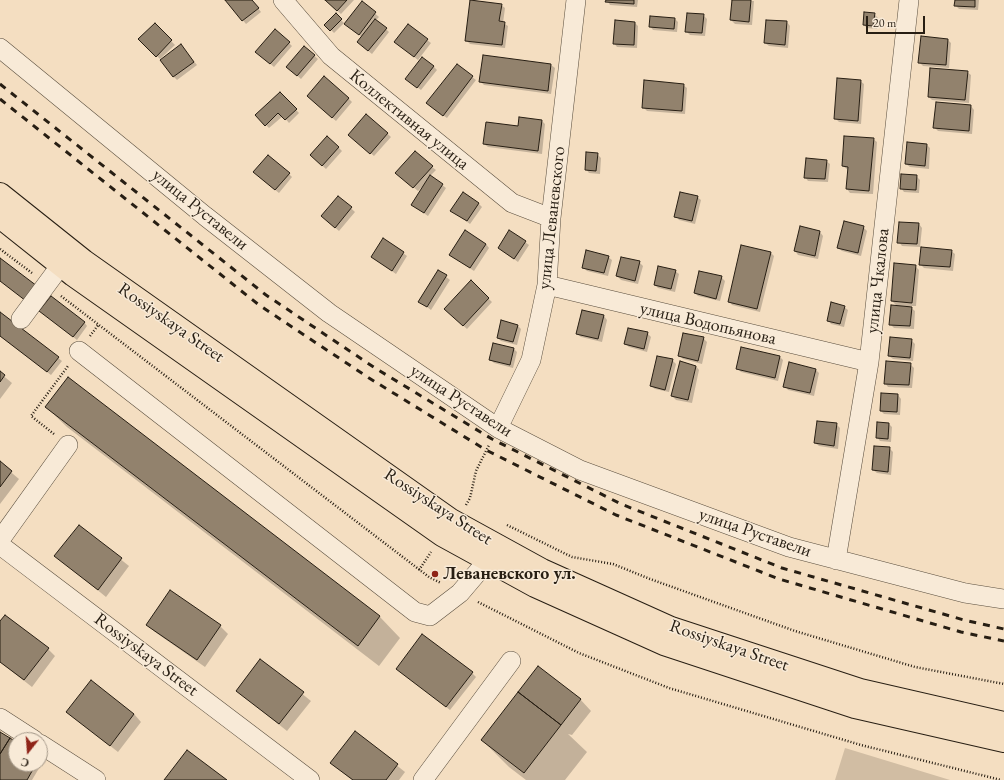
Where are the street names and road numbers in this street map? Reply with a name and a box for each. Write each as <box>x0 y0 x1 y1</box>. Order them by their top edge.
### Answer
street label: Коллективная улица <box>345 65 473 175</box>
street label: улица Леваневского <box>534 145 570 291</box>
street label: улица Руставели <box>147 165 253 255</box>
street label: улица Чкалова <box>862 227 894 335</box>
street label: Rossiyskaya Street <box>114 278 228 368</box>
street label: улица Водопьянова <box>638 298 778 350</box>
street label: улица Руставели <box>406 360 516 442</box>
street label: Rossiyskaya Street <box>380 464 496 550</box>
street label: улица Руставели <box>696 504 814 562</box>
street label: Rossiyskaya Street <box>90 609 202 701</box>
street label: Rossiyskaya Street <box>666 615 792 677</box>

